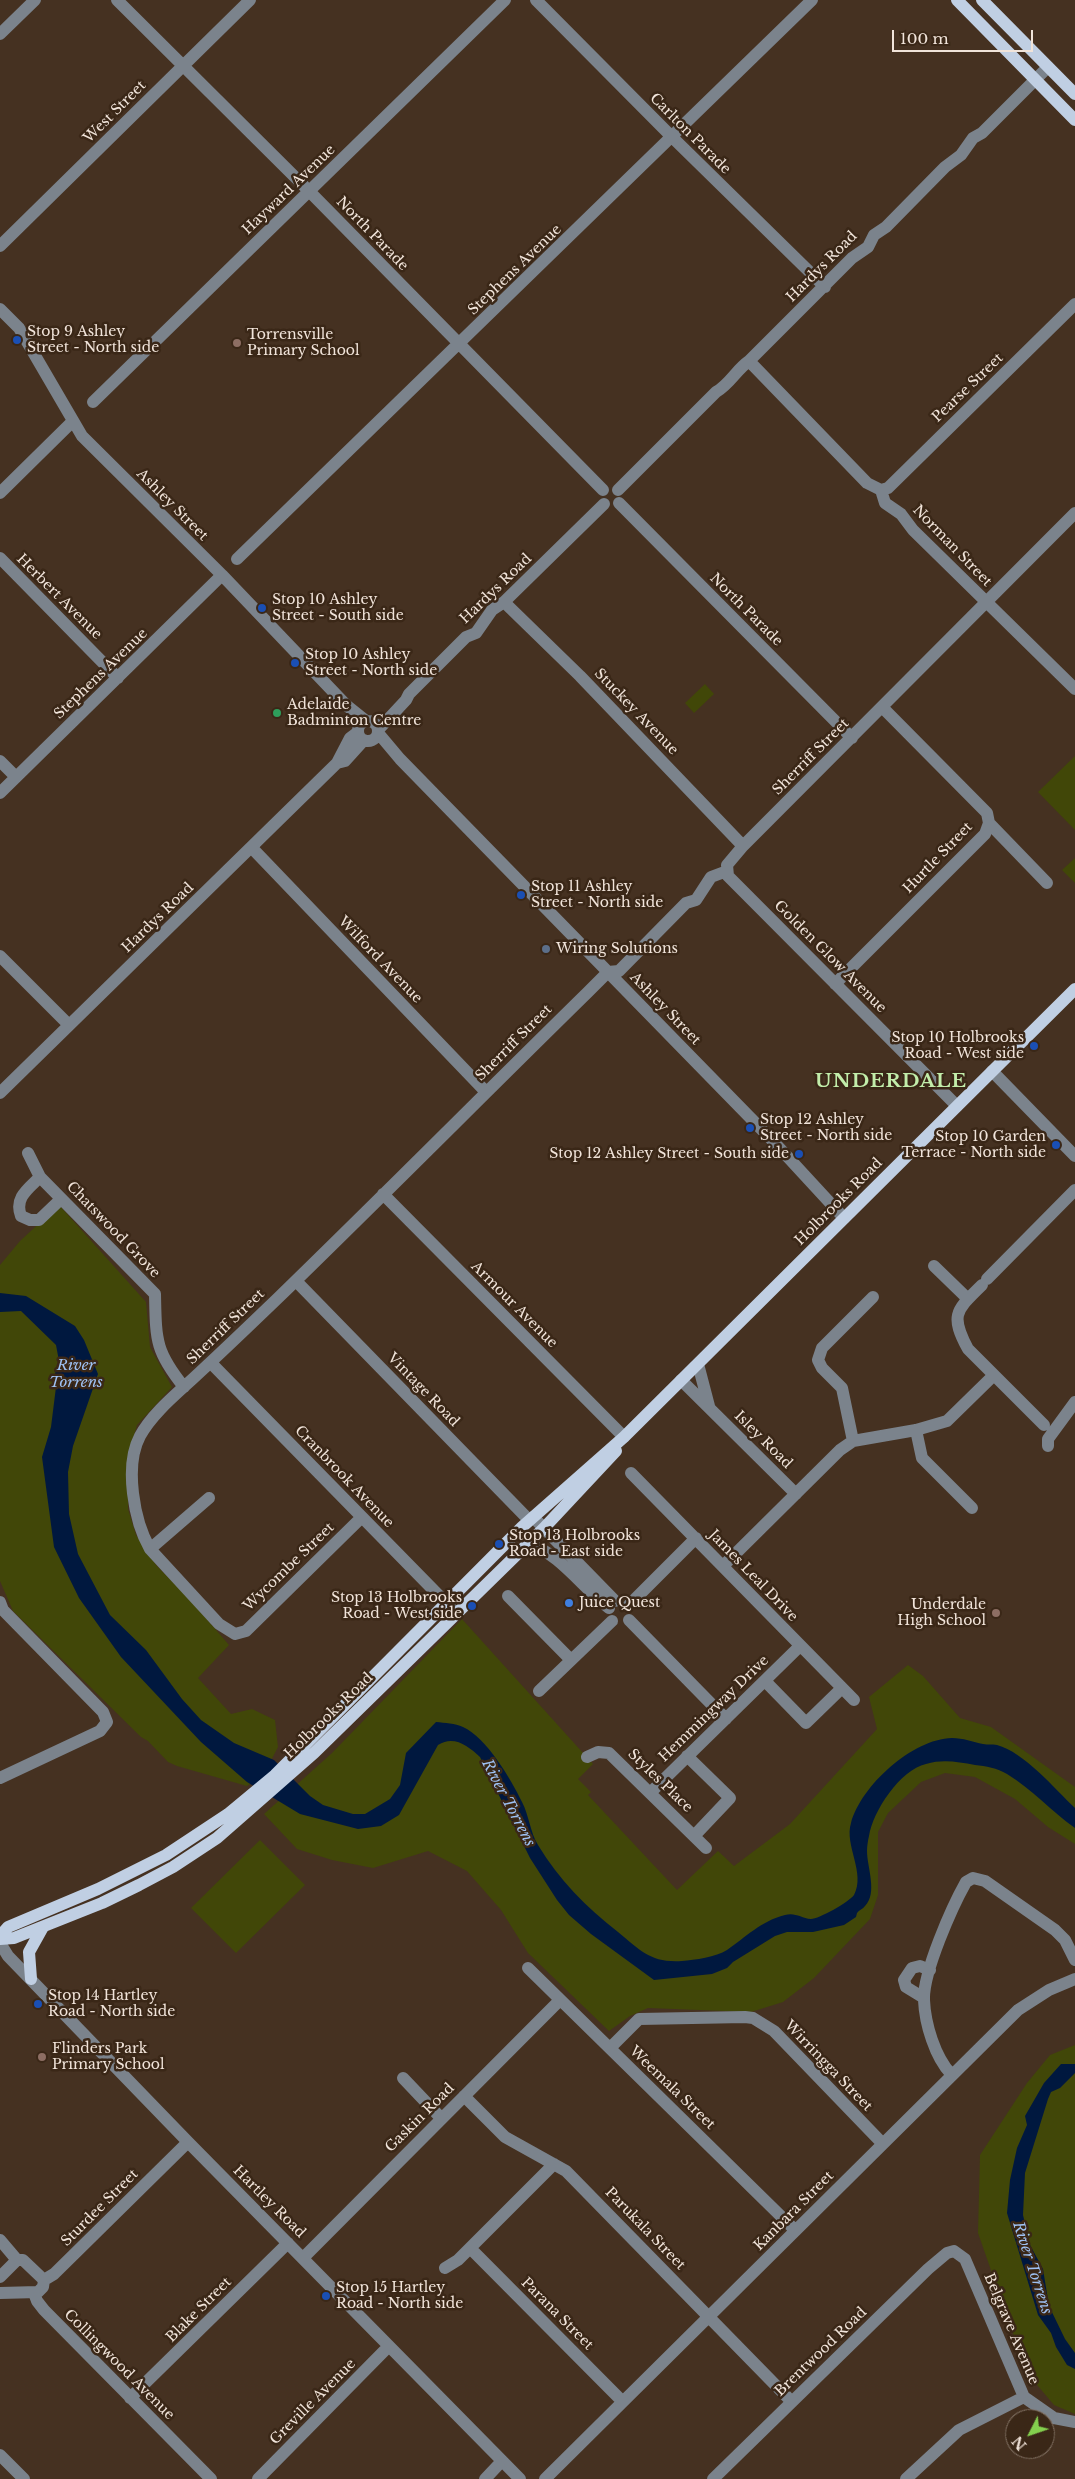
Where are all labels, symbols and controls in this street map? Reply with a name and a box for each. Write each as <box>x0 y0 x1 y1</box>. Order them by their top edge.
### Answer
scale bar <box>895 20 1036 52</box>
text: 100 m <box>900 29 949 48</box>
street label: West Street <box>80 77 150 147</box>
street label: Carlton Parade <box>646 90 734 178</box>
street label: Hayward Avenue <box>239 142 339 238</box>
street label: North Parade <box>333 194 411 274</box>
street label: Stephens Avenue <box>465 221 565 319</box>
street label: Hardys Road <box>783 228 861 306</box>
place label: Stop 9 Ashley Street - North side <box>27 324 159 357</box>
place label: Torrensville Primary School <box>247 327 360 360</box>
marker: Stop 9 Ashley Street - North side <box>11 334 23 346</box>
marker: Torrensville Primary School <box>231 337 243 349</box>
street label: Pearse Street <box>929 350 1007 426</box>
street label: Ashley Street <box>133 466 211 544</box>
street label: Norman Street <box>909 502 995 590</box>
street label: Herbert Avenue <box>13 551 105 643</box>
street label: Hardys Road <box>457 551 535 627</box>
street label: North Parade <box>706 570 786 650</box>
place label: Stop 10 Ashley Street - South side <box>272 592 404 624</box>
marker: Stop 10 Ashley Street - South side <box>256 602 268 614</box>
street label: Stephens Avenue <box>51 625 151 723</box>
place label: Stop 10 Ashley Street - North side <box>305 647 437 680</box>
marker: Stop 10 Ashley Street - North side <box>289 657 301 669</box>
street label: Stuckey Avenue <box>591 665 681 759</box>
place label: Adelaide Badminton Centre <box>287 697 421 730</box>
marker: Adelaide Badminton Centre <box>271 707 283 719</box>
street label: Sherriff Street <box>769 715 853 799</box>
street label: Hurtle Street <box>900 819 976 897</box>
place label: Stop 11 Ashley Street - North side <box>531 879 663 912</box>
street label: Hardys Road <box>119 880 197 956</box>
marker: Stop 11 Ashley Street - North side <box>515 889 527 901</box>
street label: Golden Glow Avenue <box>770 897 890 1017</box>
street label: Wilford Avenue <box>334 913 426 1007</box>
place label: Wiring Solutions <box>556 941 678 957</box>
marker: Wiring Solutions <box>540 943 552 955</box>
street label: Ashley Street <box>626 969 704 1049</box>
street label: Sherriff Street <box>472 1001 556 1085</box>
place label: Stop 10 Holbrooks Road - West side <box>892 1030 1024 1062</box>
marker: Stop 10 Holbrooks Road - West side <box>1028 1040 1040 1052</box>
district label: UNDERDALE <box>814 1071 968 1093</box>
place label: Stop 12 Ashley Street - North side <box>760 1112 892 1144</box>
marker: Stop 12 Ashley Street - North side <box>744 1122 756 1134</box>
place label: Stop 10 Garden Terrace - North side <box>902 1129 1046 1162</box>
marker: Stop 10 Garden Terrace - North side <box>1050 1139 1062 1151</box>
place label: Stop 12 Ashley Street - South side <box>549 1146 789 1162</box>
marker: Stop 12 Ashley Street - South side <box>793 1148 805 1160</box>
street label: Holbrooks Road <box>792 1155 886 1249</box>
street label: Chatswood Grove <box>63 1178 163 1282</box>
street label: Armour Avenue <box>467 1258 561 1352</box>
street label: Sherriff Street <box>184 1286 268 1368</box>
street label: Vintage Road <box>384 1350 462 1430</box>
water label: River Torrens <box>49 1357 103 1392</box>
street label: Isley Road <box>731 1408 795 1472</box>
street label: Cranbrook Avenue <box>291 1423 397 1531</box>
street label: Wycombe Street <box>240 1519 338 1615</box>
street label: James Leal Drive <box>705 1527 801 1625</box>
place label: Stop 13 Holbrooks Road - East side <box>509 1528 640 1560</box>
marker: Stop 13 Holbrooks Road - East side <box>493 1538 505 1550</box>
place label: Stop 13 Holbrooks Road - West side <box>331 1590 462 1622</box>
place label: Juice Quest <box>579 1595 660 1611</box>
marker: Juice Quest <box>563 1597 575 1609</box>
place label: Underdale High School <box>897 1597 986 1630</box>
marker: Stop 13 Holbrooks Road - West side <box>466 1600 478 1612</box>
marker: Underdale High School <box>990 1607 1002 1619</box>
street label: Hemmingway Drive <box>656 1652 772 1766</box>
street label: Holbrooks Road <box>281 1669 377 1763</box>
street label: Styles Place <box>624 1746 696 1816</box>
water label: River Torrens <box>477 1756 539 1850</box>
place label: Stop 14 Hartley Road - North side <box>48 1988 175 2020</box>
marker: Stop 14 Hartley Road - North side <box>32 1998 44 2010</box>
street label: Wirringga Street <box>780 2017 876 2115</box>
place label: Flinders Park Primary School <box>52 2041 165 2074</box>
street label: Weemala Street <box>626 2043 718 2133</box>
marker: Flinders Park Primary School <box>36 2051 48 2063</box>
street label: Gaskin Road <box>382 2080 458 2156</box>
street label: Hartley Road <box>229 2162 309 2242</box>
street label: Sturdee Street <box>58 2166 142 2250</box>
street label: Kanbara Street <box>751 2168 837 2254</box>
street label: Parukala Street <box>601 2184 689 2274</box>
water label: River Torrens <box>1009 2219 1055 2317</box>
street label: Belgrave Avenue <box>980 2271 1042 2387</box>
street label: Blake Street <box>163 2274 235 2346</box>
street label: Parana Street <box>517 2274 597 2354</box>
place label: Stop 15 Hartley Road - North side <box>336 2280 463 2312</box>
marker: Stop 15 Hartley Road - North side <box>320 2290 332 2302</box>
street label: Brentwood Road <box>772 2304 870 2400</box>
street label: Collingwood Avenue <box>60 2306 178 2424</box>
street label: Greville Avenue <box>267 2356 359 2448</box>
north arrow <box>1005 2409 1055 2459</box>
text: N <box>1008 2432 1031 2454</box>

